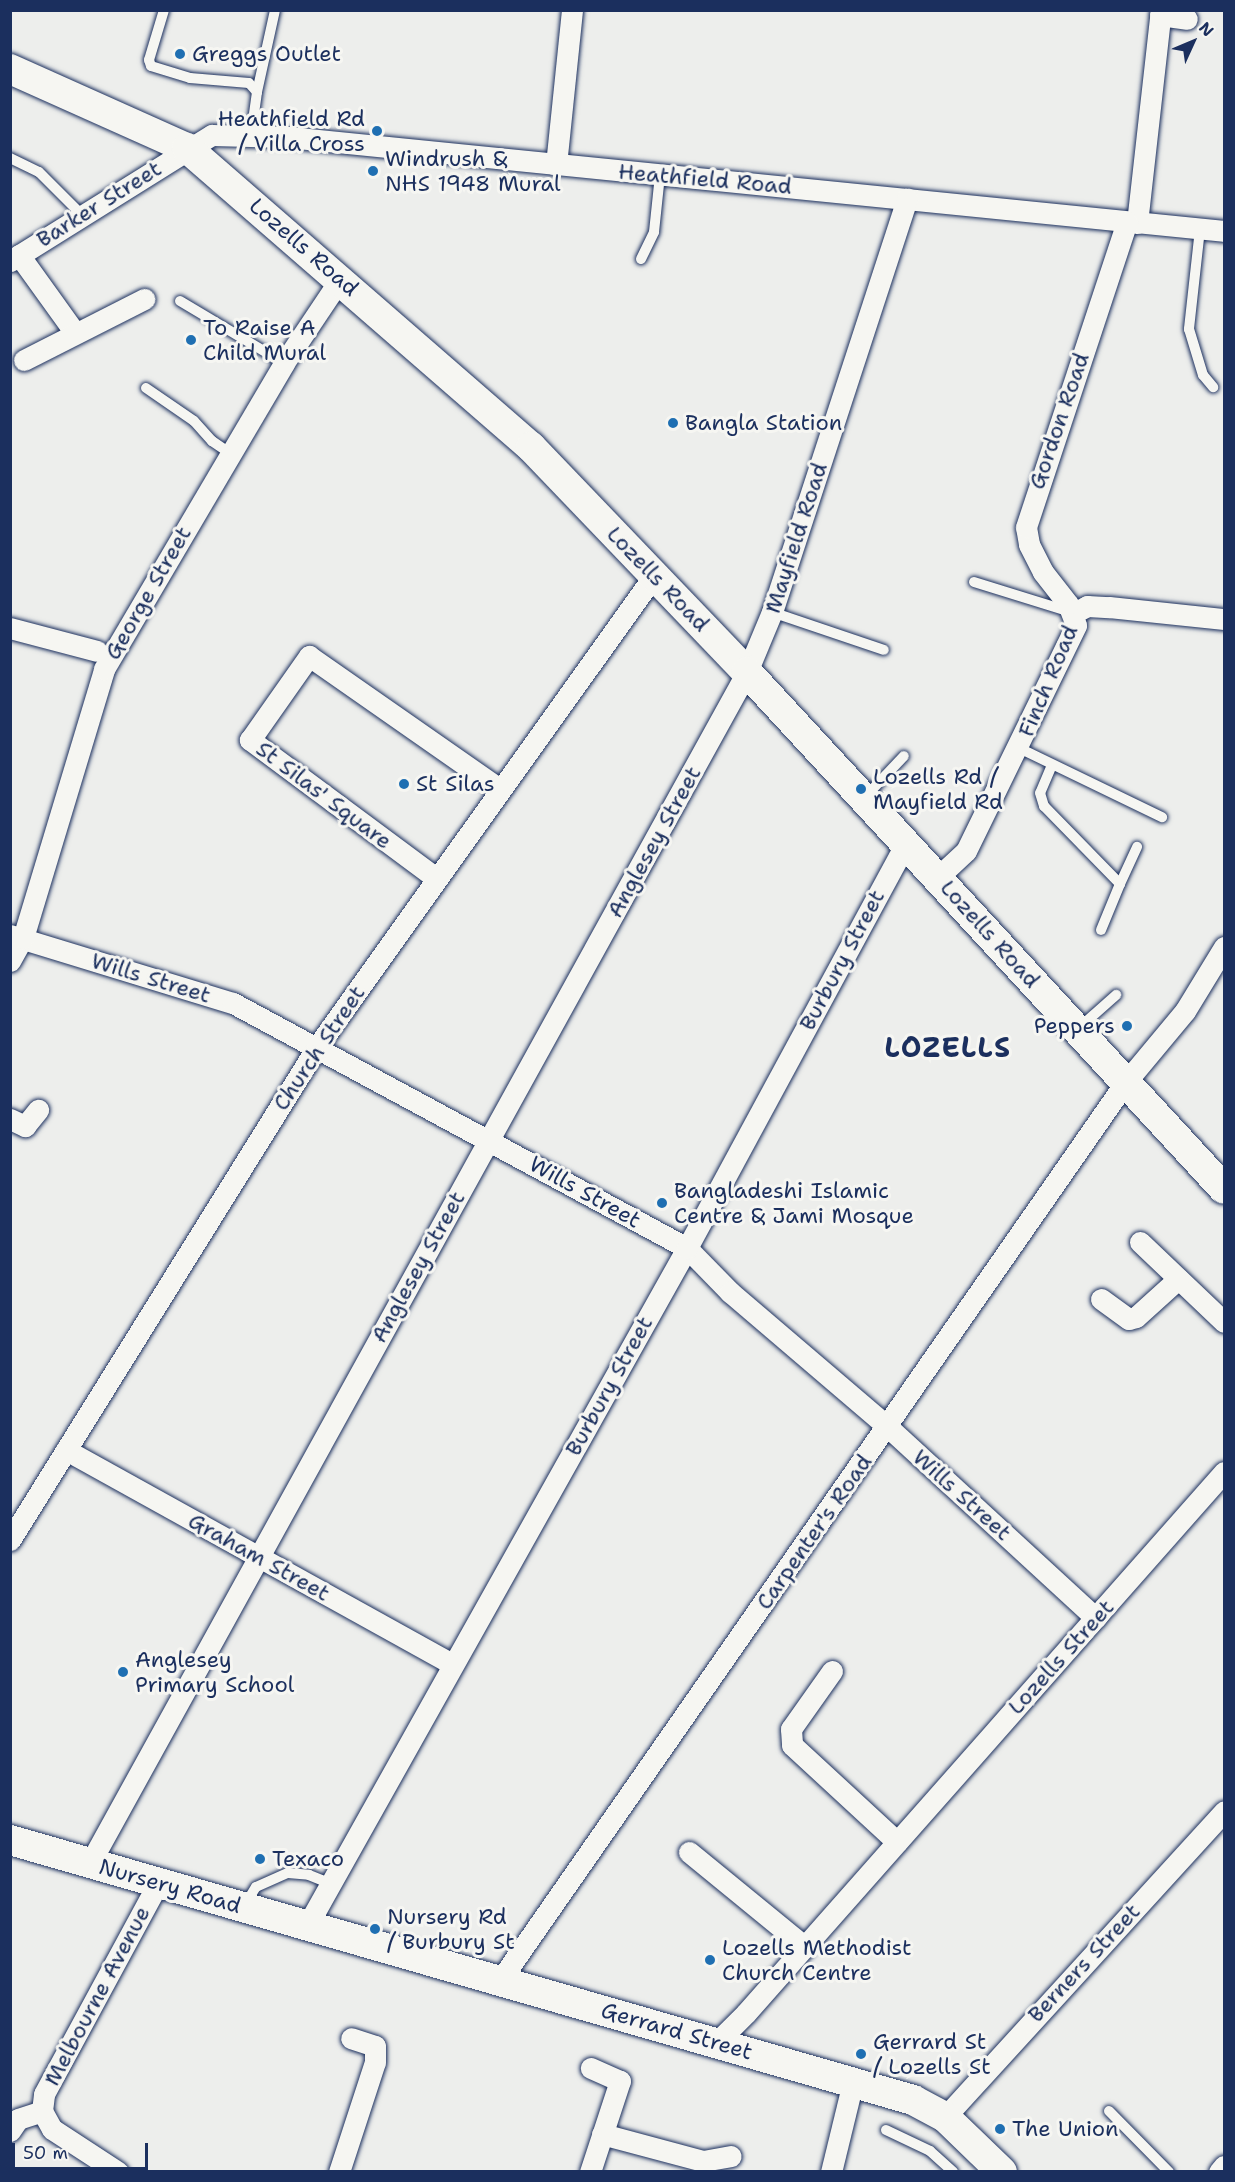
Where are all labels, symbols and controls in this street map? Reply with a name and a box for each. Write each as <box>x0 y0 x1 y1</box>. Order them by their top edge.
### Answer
north arrow <box>1163 12 1223 72</box>
text: N <box>1194 17 1218 41</box>
place label: Greggs Outlet <box>192 41 341 67</box>
marker: Greggs Outlet <box>173 47 187 61</box>
place label: Heathfield Rd / Villa Cross <box>218 105 365 156</box>
marker: Heathfield Rd / Villa Cross <box>370 124 384 138</box>
place label: Windrush & NHS 1948 Mural <box>385 145 561 196</box>
street label: Barker Street <box>32 155 166 253</box>
street label: Heathfield Road <box>617 158 793 200</box>
marker: Windrush & NHS 1948 Mural <box>366 164 380 178</box>
street label: Lozells Road <box>244 192 364 302</box>
place label: To Raise A Child Mural <box>203 314 326 366</box>
marker: To Raise A Child Mural <box>184 333 198 347</box>
street label: Gordon Road <box>1023 349 1095 493</box>
place label: Bangla Station <box>685 410 842 436</box>
marker: Bangla Station <box>666 416 680 430</box>
street label: Mayfield Road <box>759 459 833 617</box>
street label: Lozells Road <box>601 521 715 637</box>
street label: George Street <box>99 522 197 664</box>
street label: Finch Road <box>1013 621 1083 741</box>
street label: St Silas' Square <box>251 735 397 855</box>
street label: Anglesey Street <box>602 762 706 922</box>
place label: Lozells Rd / Mayfield Rd <box>873 763 1003 814</box>
place label: St Silas <box>416 771 495 797</box>
marker: St Silas <box>397 777 411 791</box>
marker: Lozells Rd / Mayfield Rd <box>854 782 868 796</box>
street label: Lozells Road <box>935 875 1045 993</box>
street label: Burbury Street <box>794 885 890 1035</box>
street label: Wills Street <box>88 947 214 1009</box>
street label: Church Street <box>268 981 370 1115</box>
place label: Peppers <box>1034 1013 1115 1039</box>
marker: Peppers <box>1120 1019 1134 1033</box>
district label: LOZELLS <box>885 1030 1011 1064</box>
street label: Wills Street <box>525 1151 645 1233</box>
place label: Bangladeshi Islamic Centre & Jami Mosque <box>674 1177 914 1228</box>
street label: Anglesey Street <box>366 1187 470 1347</box>
marker: Bangladeshi Islamic Centre & Jami Mosque <box>655 1196 669 1210</box>
street label: Burbury Street <box>560 1312 658 1460</box>
street label: Wills Street <box>907 1444 1017 1546</box>
street label: Carpenter's Road <box>751 1449 877 1615</box>
street label: Graham Street <box>184 1507 334 1607</box>
street label: Lozells Street <box>1003 1594 1119 1720</box>
place label: Anglesey Primary School <box>135 1646 294 1698</box>
marker: Anglesey Primary School <box>116 1665 130 1679</box>
place label: Texaco <box>272 1846 344 1872</box>
marker: Texaco <box>253 1852 267 1866</box>
street label: Nursery Road <box>96 1853 244 1919</box>
street label: Berners Street <box>1022 1898 1146 2028</box>
street label: Melbourne Avenue <box>39 1902 155 2090</box>
place label: Nursery Rd / Burbury St <box>387 1903 515 1954</box>
marker: Nursery Rd / Burbury St <box>368 1922 382 1936</box>
place label: Lozells Methodist Church Centre <box>722 1934 912 1986</box>
marker: Lozells Methodist Church Centre <box>703 1953 717 1967</box>
street label: Gerrard Street <box>598 1997 756 2065</box>
place label: Gerrard St / Lozells St <box>873 2028 991 2080</box>
marker: Gerrard St / Lozells St <box>854 2047 868 2061</box>
place label: The Union <box>1012 2116 1119 2142</box>
marker: The Union <box>993 2122 1007 2136</box>
scale bar <box>15 2131 152 2169</box>
text: 50 m <box>23 2141 68 2165</box>

